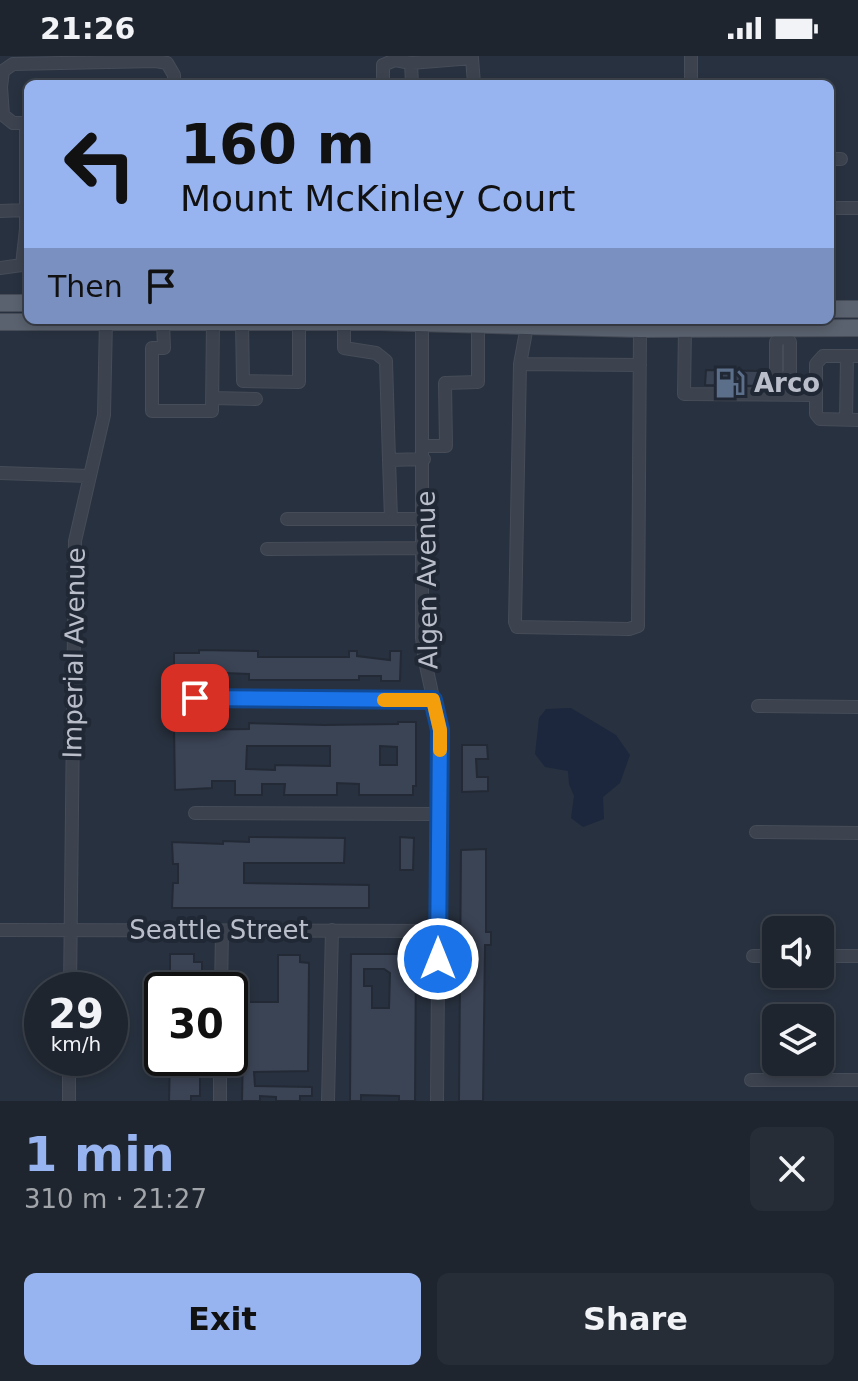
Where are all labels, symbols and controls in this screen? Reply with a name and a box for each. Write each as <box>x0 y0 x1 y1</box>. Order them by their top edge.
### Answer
text: 21:26 <box>40 11 136 46</box>
text: 160 m <box>180 111 375 176</box>
icon: left <box>48 112 152 216</box>
text: Mount McKinley Court <box>180 178 575 219</box>
icon: arrive <box>139 264 183 308</box>
text: Then <box>48 269 123 304</box>
fuel station icon: Arco <box>713 366 747 400</box>
place label: Arco <box>754 368 820 398</box>
street label: Algen Avenue <box>410 490 444 670</box>
street label: Imperial Avenue <box>57 547 91 759</box>
pin <box>161 664 229 732</box>
icon: arrive <box>173 676 217 720</box>
street label: Seattle Street <box>129 915 309 945</box>
map controls <box>762 916 834 1076</box>
button: sound <box>762 916 834 988</box>
position arrow <box>396 917 480 1001</box>
speed limit sign: 30 <box>144 972 248 1076</box>
text: 29 <box>48 991 104 1037</box>
button: layers <box>762 1004 834 1076</box>
text: km/h <box>51 1032 101 1056</box>
text: 1 min <box>24 1126 175 1182</box>
button: close <box>750 1127 834 1211</box>
text: 310 m · 21:27 <box>24 1184 207 1214</box>
button: Exit <box>24 1273 421 1365</box>
button: Share <box>437 1273 834 1365</box>

